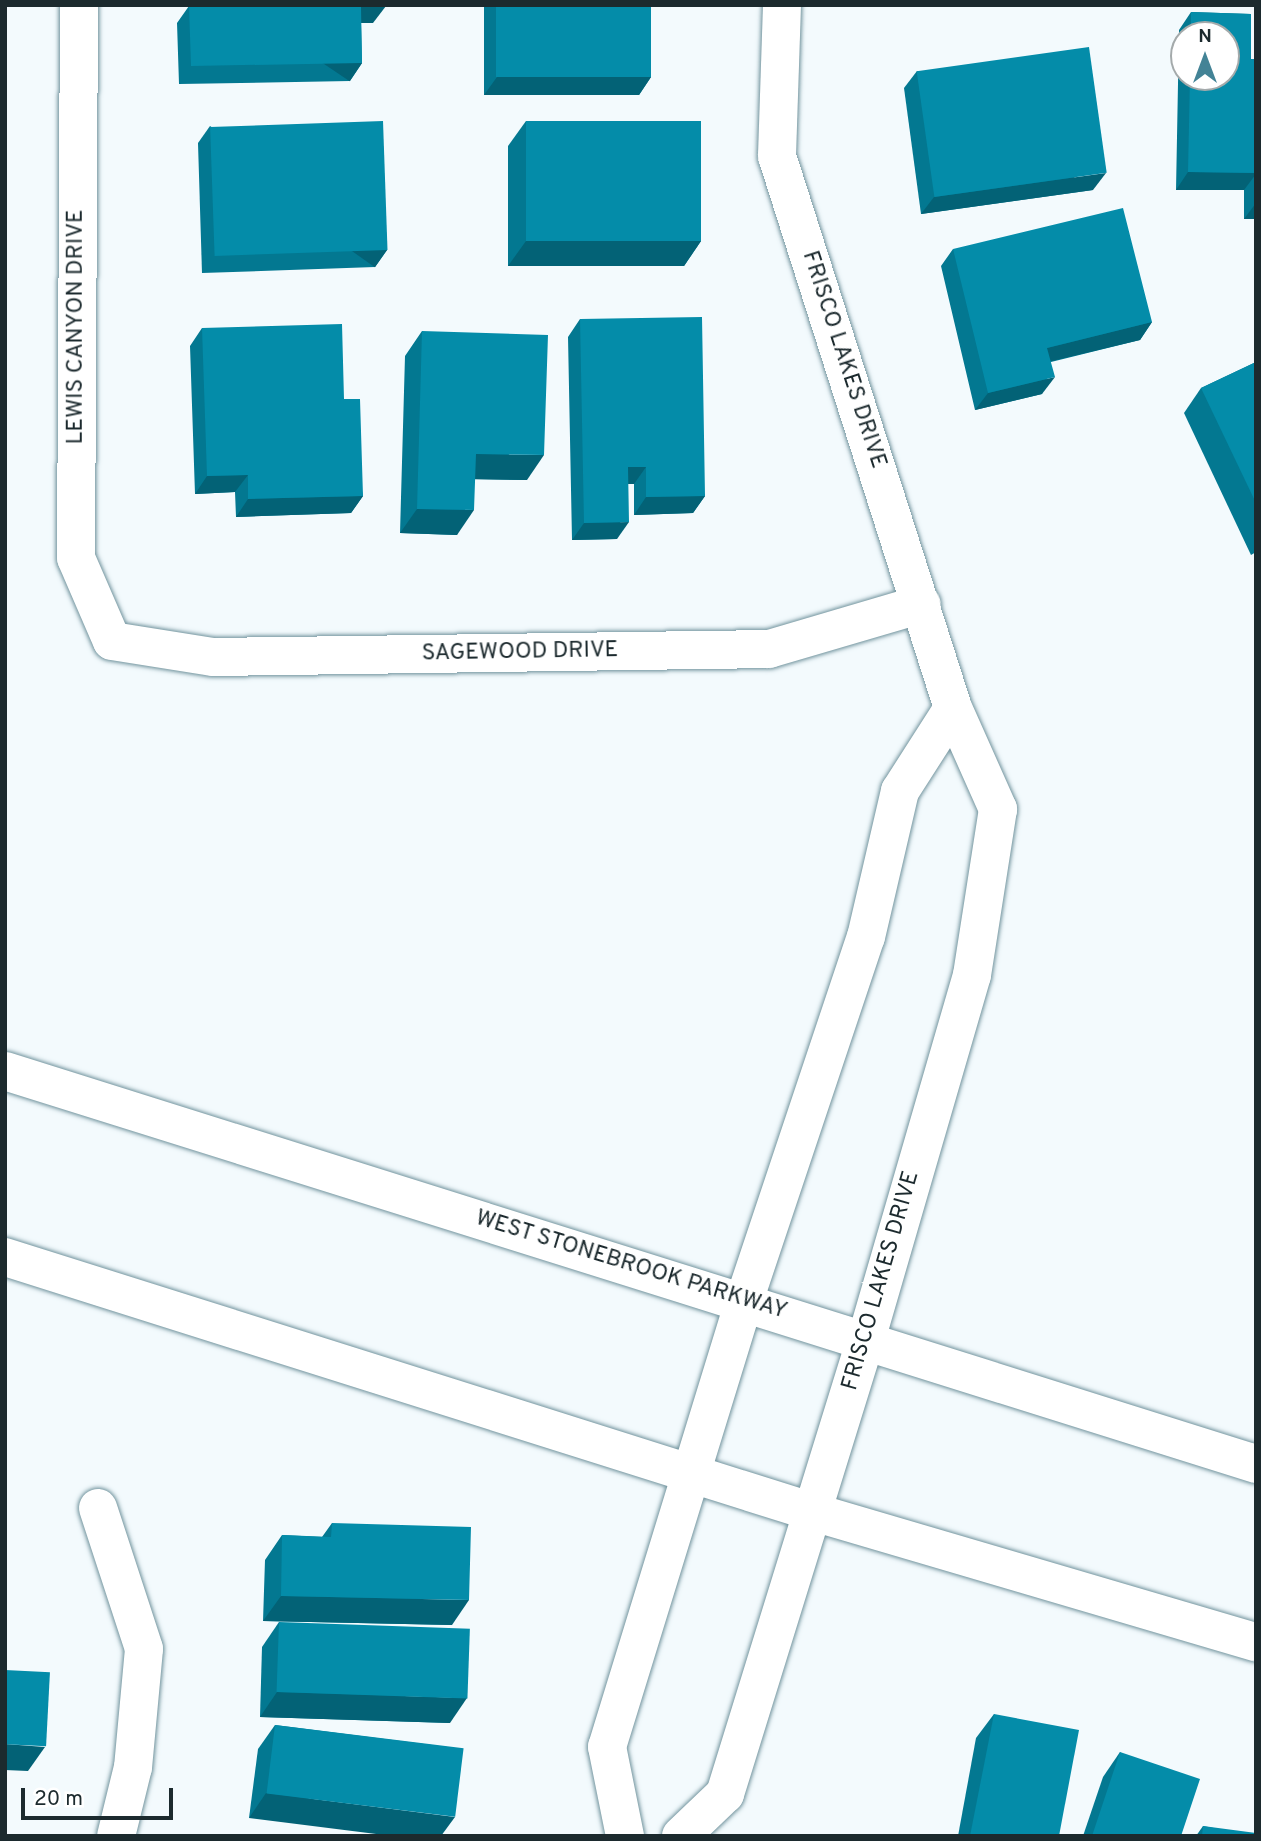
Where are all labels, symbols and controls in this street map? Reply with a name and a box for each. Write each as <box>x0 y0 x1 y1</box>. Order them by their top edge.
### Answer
north arrow <box>1170 21 1240 91</box>
text: N <box>1198 25 1212 49</box>
street label: LEWIS CANYON DRIVE <box>63 210 91 444</box>
street label: FRISCO LAKES DRIVE <box>795 248 891 472</box>
street label: SAGEWOOD DRIVE <box>421 637 619 669</box>
street label: FRISCO LAKES DRIVE <box>837 1168 927 1394</box>
street label: WEST STONEBROOK PARKWAY <box>471 1205 791 1327</box>
scale bar <box>24 1774 177 1818</box>
text: 20 m <box>34 1786 83 1813</box>

